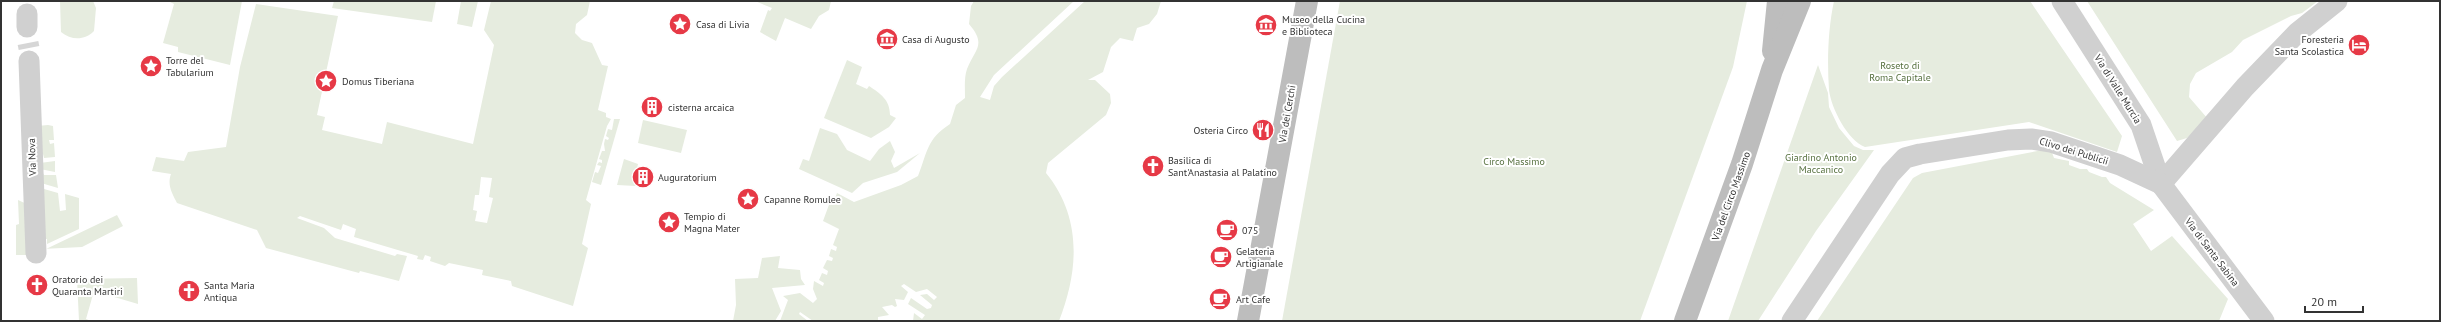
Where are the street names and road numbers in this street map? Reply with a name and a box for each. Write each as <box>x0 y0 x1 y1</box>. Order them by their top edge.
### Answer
street label: Via di Valle Murcia <box>2091 51 2144 126</box>
street label: Via dei Cerchi <box>1275 84 1298 145</box>
street label: Clivo dei Publicii <box>2038 134 2110 168</box>
street label: Via Nova <box>25 138 39 177</box>
street label: Via del Circo Massimo <box>1709 150 1753 243</box>
street label: Via di Santa Sabina <box>2181 214 2242 289</box>

